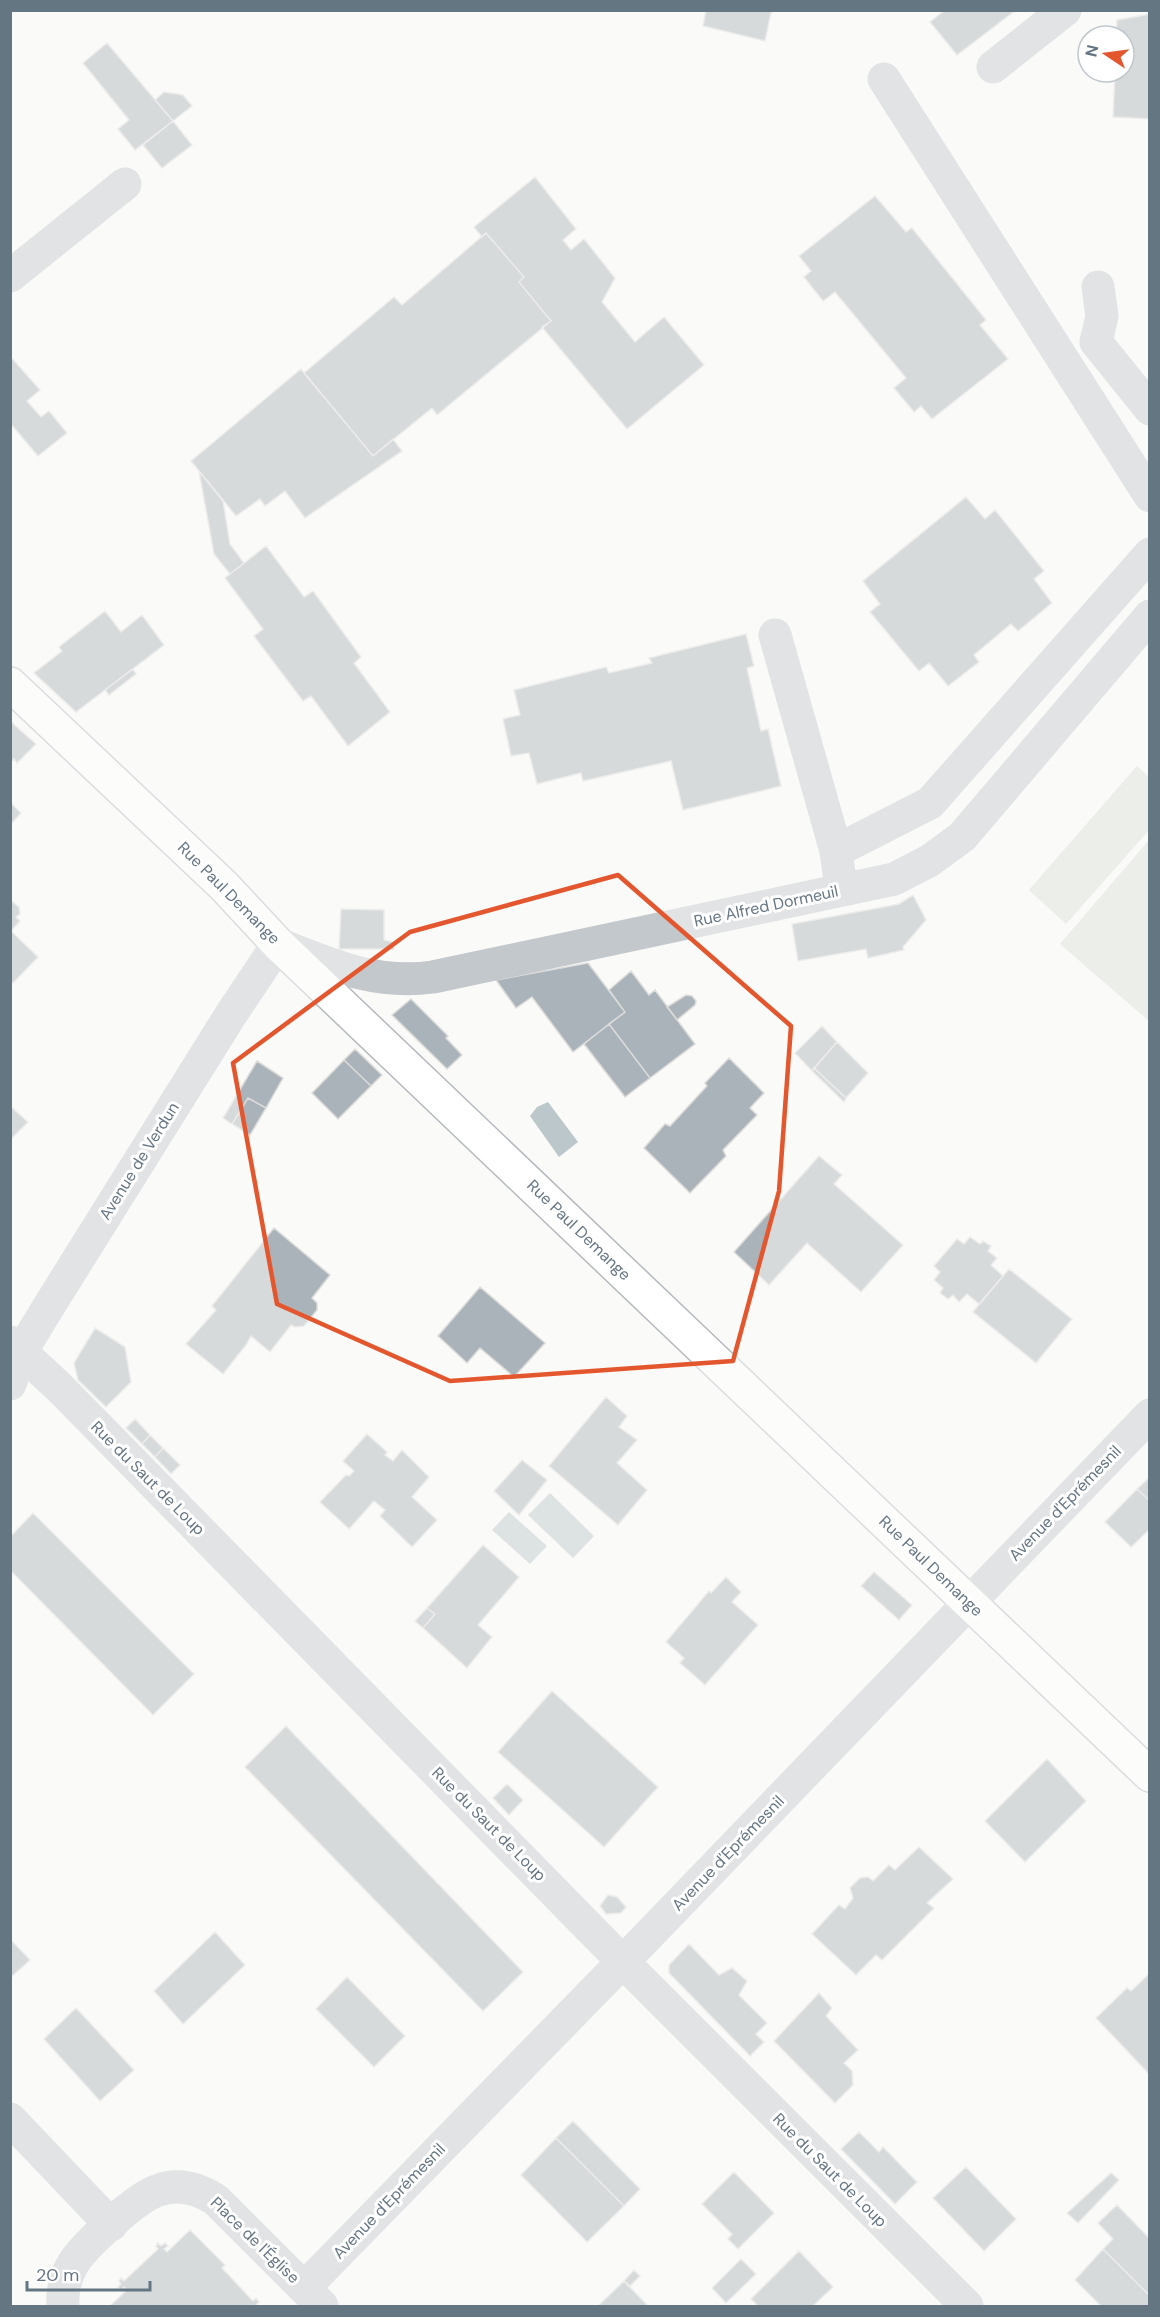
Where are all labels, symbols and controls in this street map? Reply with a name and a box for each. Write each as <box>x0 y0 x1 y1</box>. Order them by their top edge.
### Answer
north arrow <box>1076 24 1136 84</box>
text: N <box>1080 43 1103 59</box>
street label: Rue Paul Demange <box>173 837 285 949</box>
street label: Rue Alfred Dormeuil <box>692 880 840 932</box>
street label: Avenue de Verdun <box>94 1098 184 1224</box>
street label: Rue Paul Demange <box>523 1175 635 1285</box>
street label: Rue du Saut de Loup <box>86 1416 210 1540</box>
street label: Avenue d'Eprémesnil <box>1004 1441 1126 1565</box>
street label: Rue Paul Demange <box>875 1511 987 1621</box>
street label: Rue du Saut de Loup <box>427 1762 551 1886</box>
street label: Avenue d'Eprémesnil <box>667 1791 789 1915</box>
street label: Rue du Saut de Loup <box>768 2108 892 2232</box>
street label: Avenue d'Eprémesnil <box>328 2139 450 2263</box>
street label: Place de l'Église <box>206 2192 304 2288</box>
scale bar <box>27 2254 150 2292</box>
text: 20 m <box>36 2263 79 2287</box>

